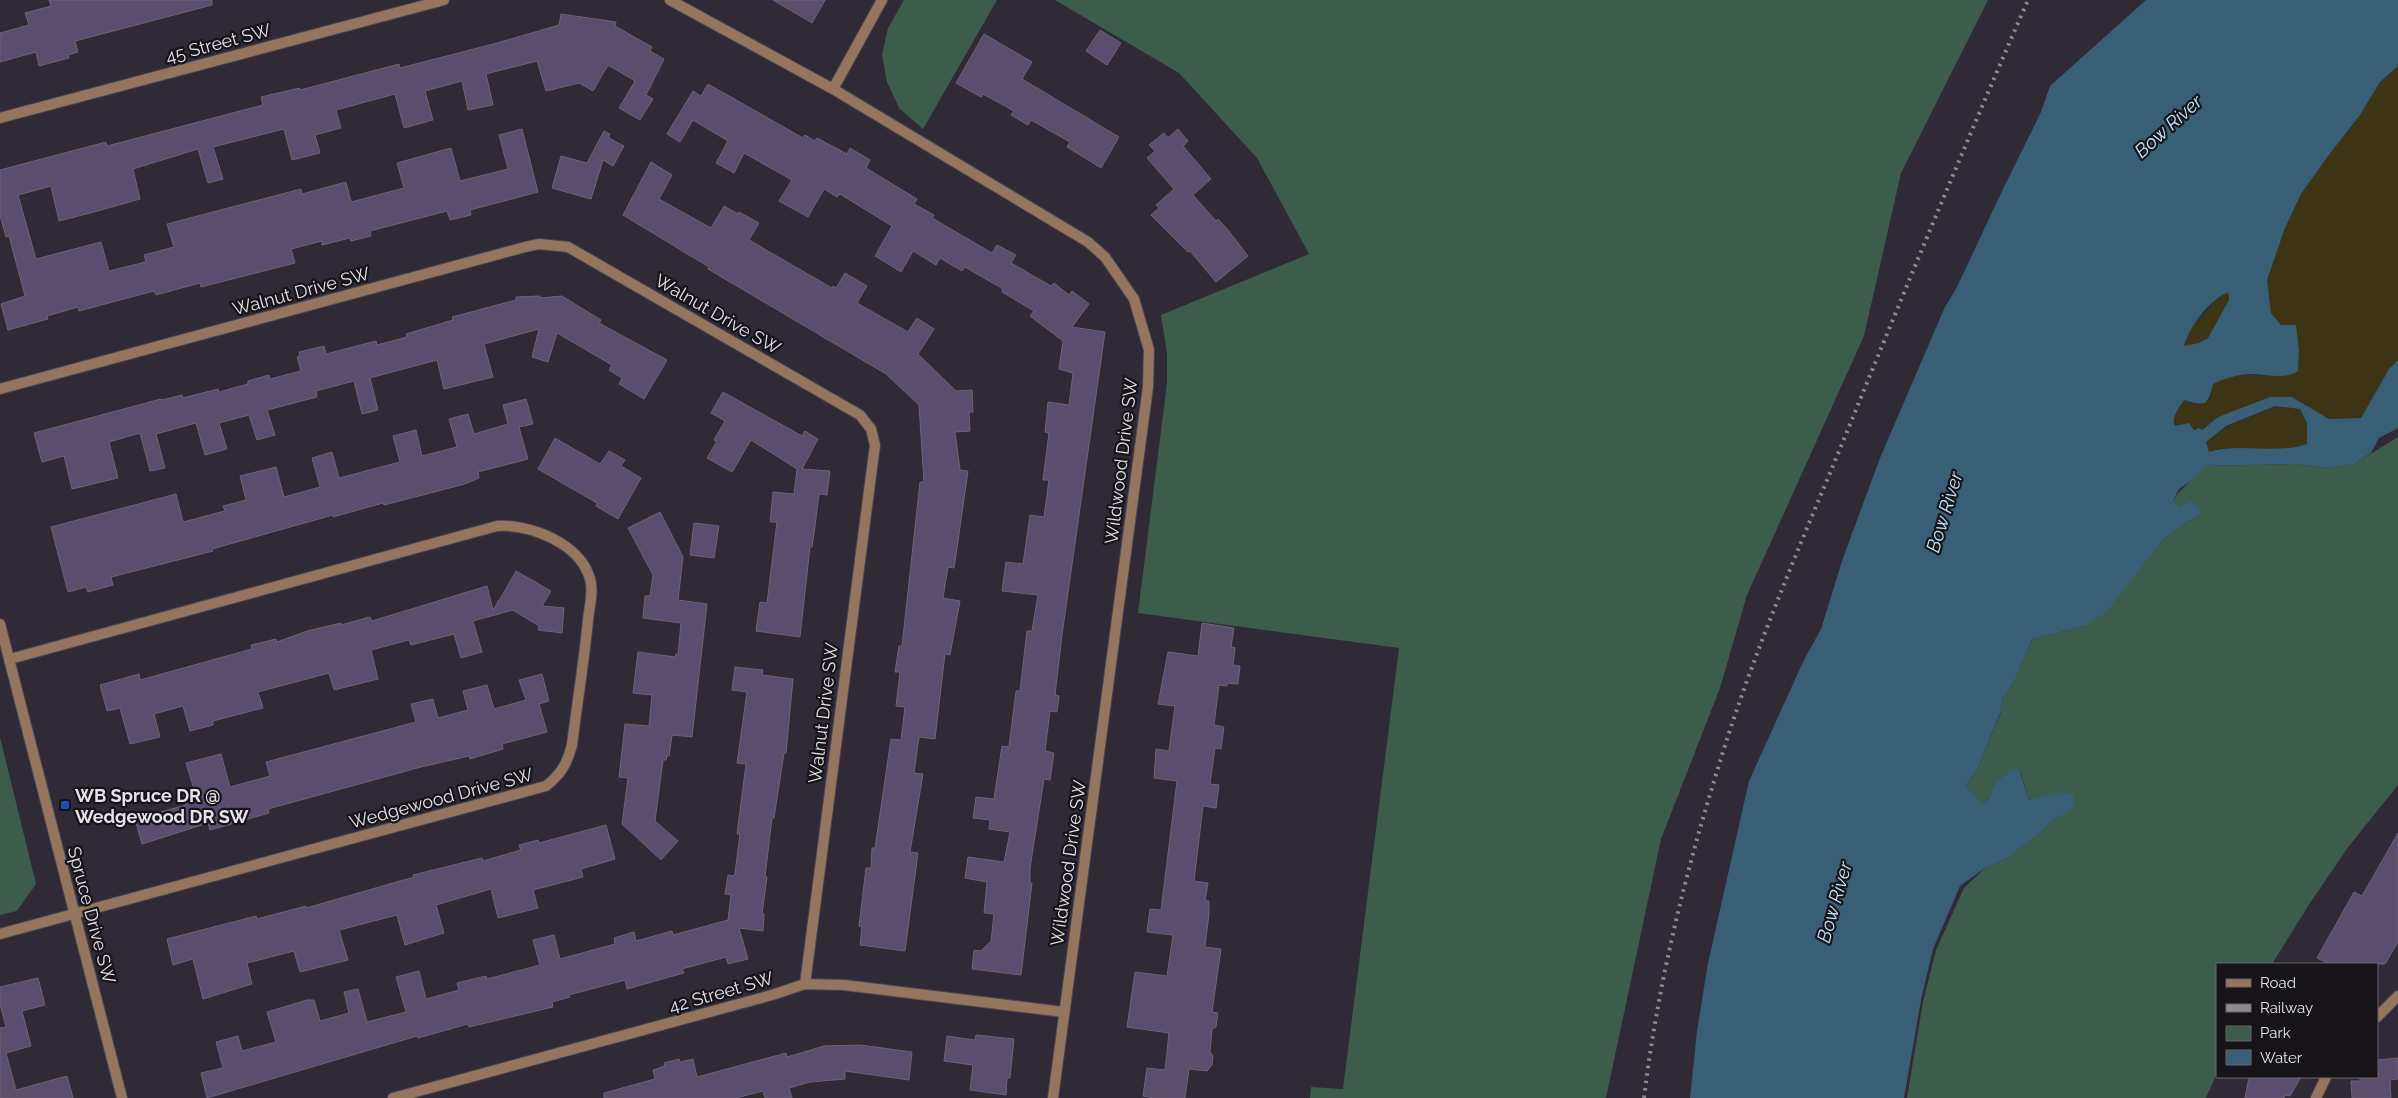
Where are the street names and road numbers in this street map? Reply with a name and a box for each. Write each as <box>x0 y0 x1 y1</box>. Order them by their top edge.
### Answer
street label: 45 Street SW <box>163 19 273 67</box>
street label: Walnut Drive SW <box>230 263 372 319</box>
street label: Walnut Drive SW <box>652 270 785 359</box>
street label: Wildwood Drive SW <box>1100 376 1142 545</box>
street label: Walnut Drive SW <box>804 641 842 784</box>
street label: Wedgewood Drive SW <box>347 763 535 833</box>
street label: Wildwood Drive SW <box>1046 779 1090 947</box>
street label: Spruce Drive SW <box>64 844 120 986</box>
street label: 42 Street SW <box>666 967 776 1017</box>

